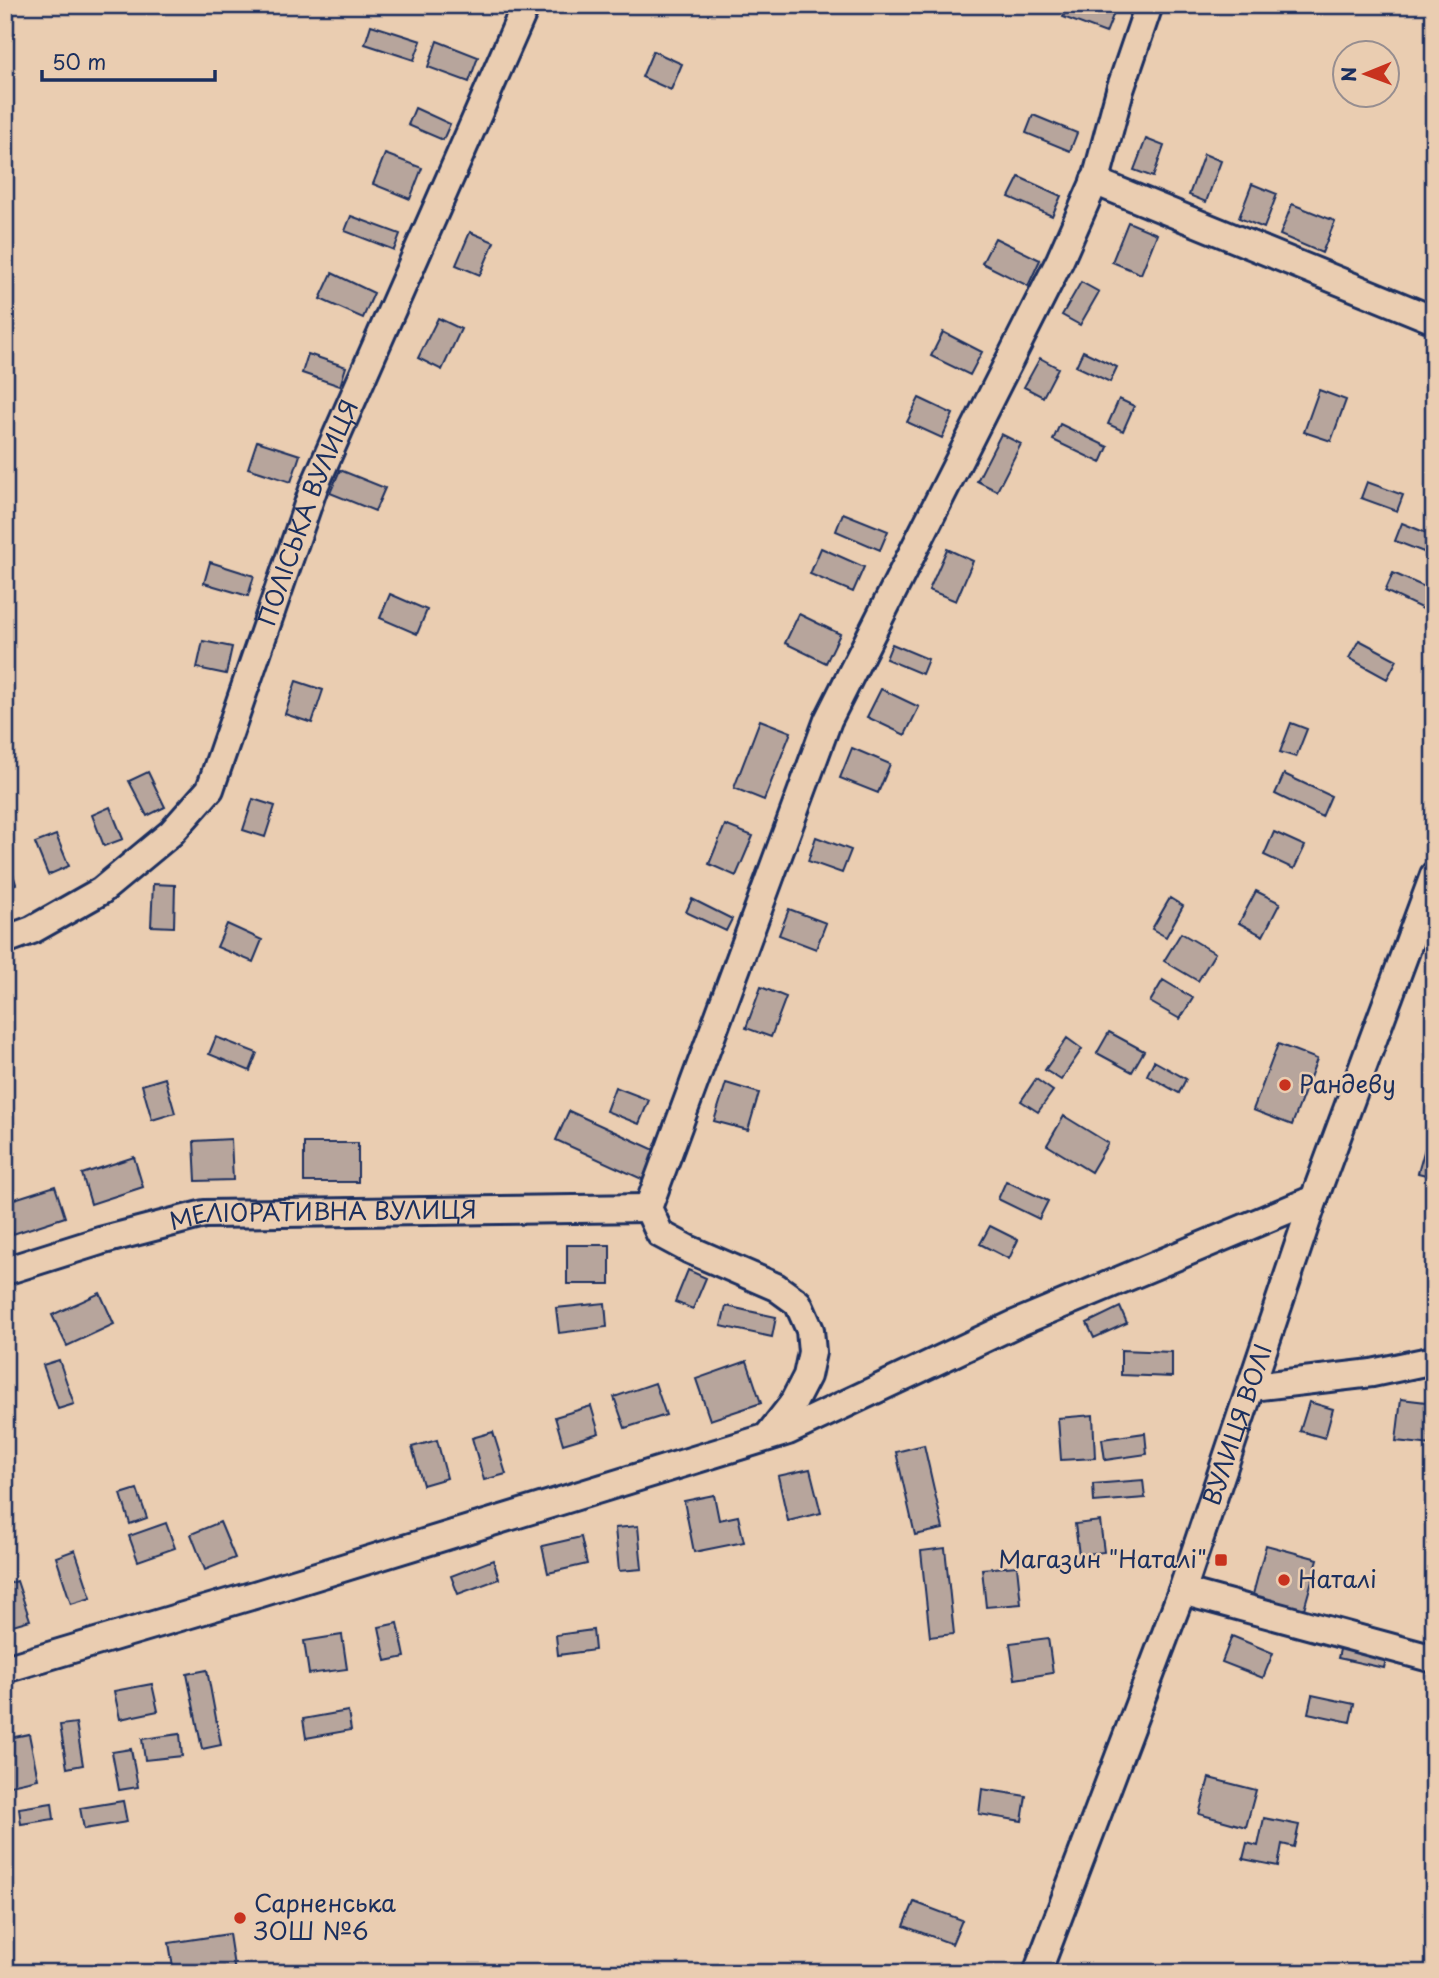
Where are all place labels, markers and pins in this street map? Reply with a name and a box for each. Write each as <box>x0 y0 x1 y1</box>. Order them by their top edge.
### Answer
place label: Рандеву <box>1299 1065 1396 1101</box>
marker: Рандеву <box>1277 1077 1293 1093</box>
place label: Магазин "Наталі" <box>998 1540 1207 1576</box>
marker: Магазин "Наталі" <box>1213 1552 1229 1568</box>
place label: Наталі <box>1298 1560 1377 1596</box>
marker: Наталі <box>1276 1572 1292 1588</box>
place label: Сарненська ЗОШ №6 <box>254 1884 396 1948</box>
marker: Сарненська ЗОШ №6 <box>232 1910 248 1926</box>

